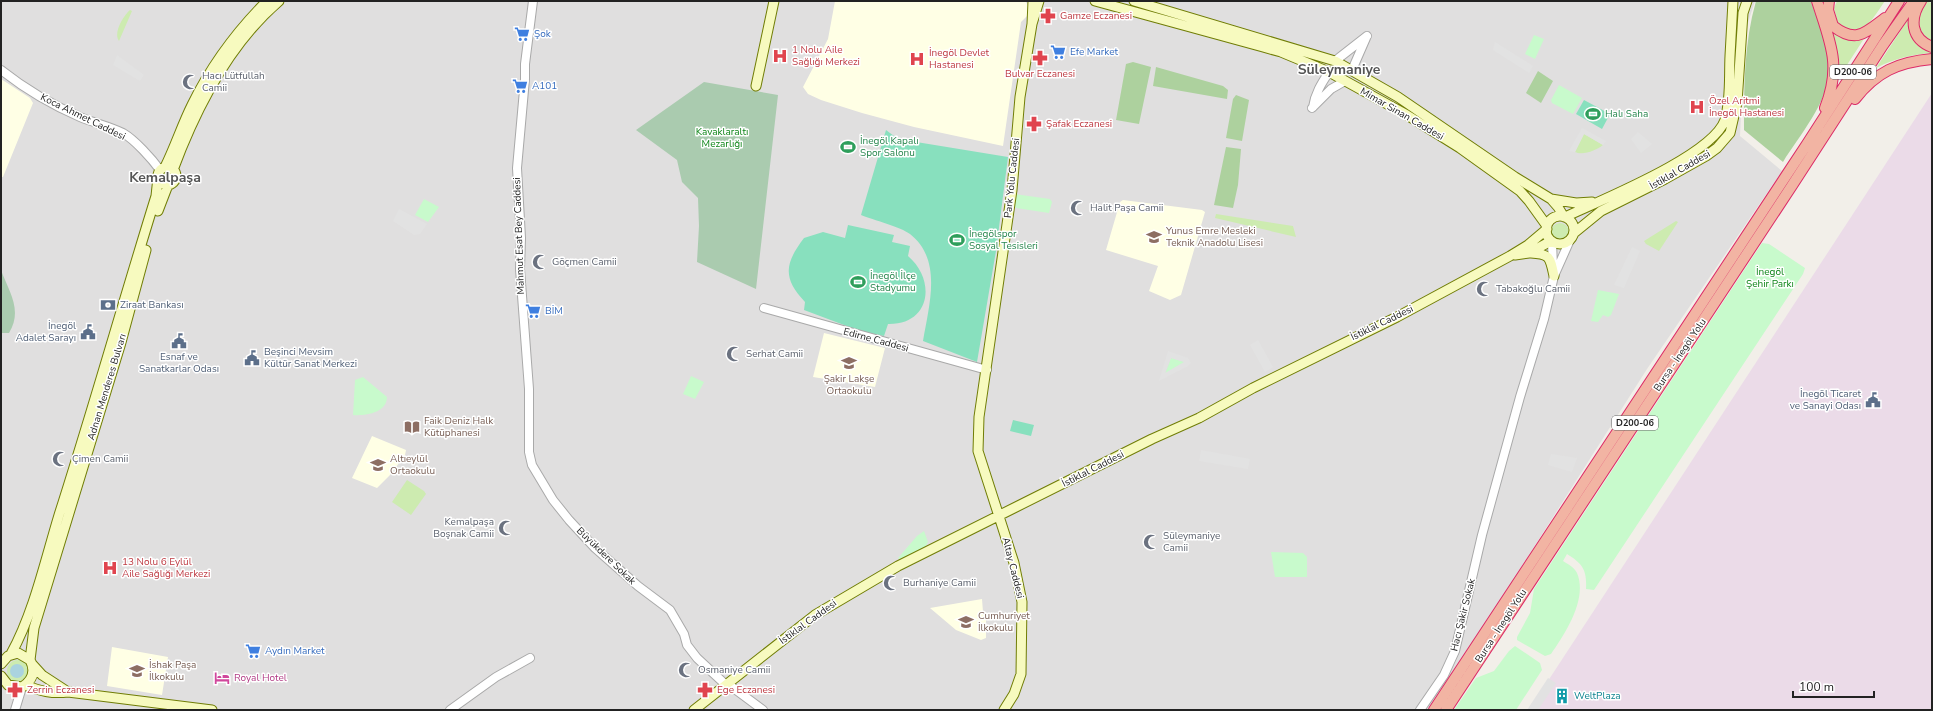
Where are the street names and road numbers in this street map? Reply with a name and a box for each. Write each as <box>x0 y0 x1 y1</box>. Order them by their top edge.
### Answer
road number: D200-06 <box>1830 65 1876 79</box>
street label: Mimar Sinan Caddesi <box>1358 84 1446 144</box>
street label: Koca Ahmet Caddesi <box>38 90 128 144</box>
street label: Park Yolu Caddesi <box>1001 137 1023 219</box>
street label: İstiklal Caddesi <box>1647 147 1713 193</box>
street label: Mahmut Esat Bey Caddesi <box>510 177 528 295</box>
street label: İstiklal Caddesi <box>1348 302 1416 344</box>
street label: Bursa - İnegöl Yolu <box>1650 316 1710 394</box>
street label: Edirne Caddesi <box>842 325 910 355</box>
street label: Adnan Menderes Bulvarı <box>84 332 130 442</box>
road number: D200-06 <box>1612 416 1658 430</box>
street label: İstiklal Caddesi <box>1060 447 1126 491</box>
street label: Büyükdere Sokak <box>573 524 639 589</box>
street label: Altay Caddesi <box>999 536 1027 600</box>
street label: Hacı Şakir Sokak <box>1447 576 1479 653</box>
street label: Bursa - İnegöl Yolu <box>1472 586 1530 666</box>
street label: İstiklal Caddesi <box>776 596 840 648</box>

